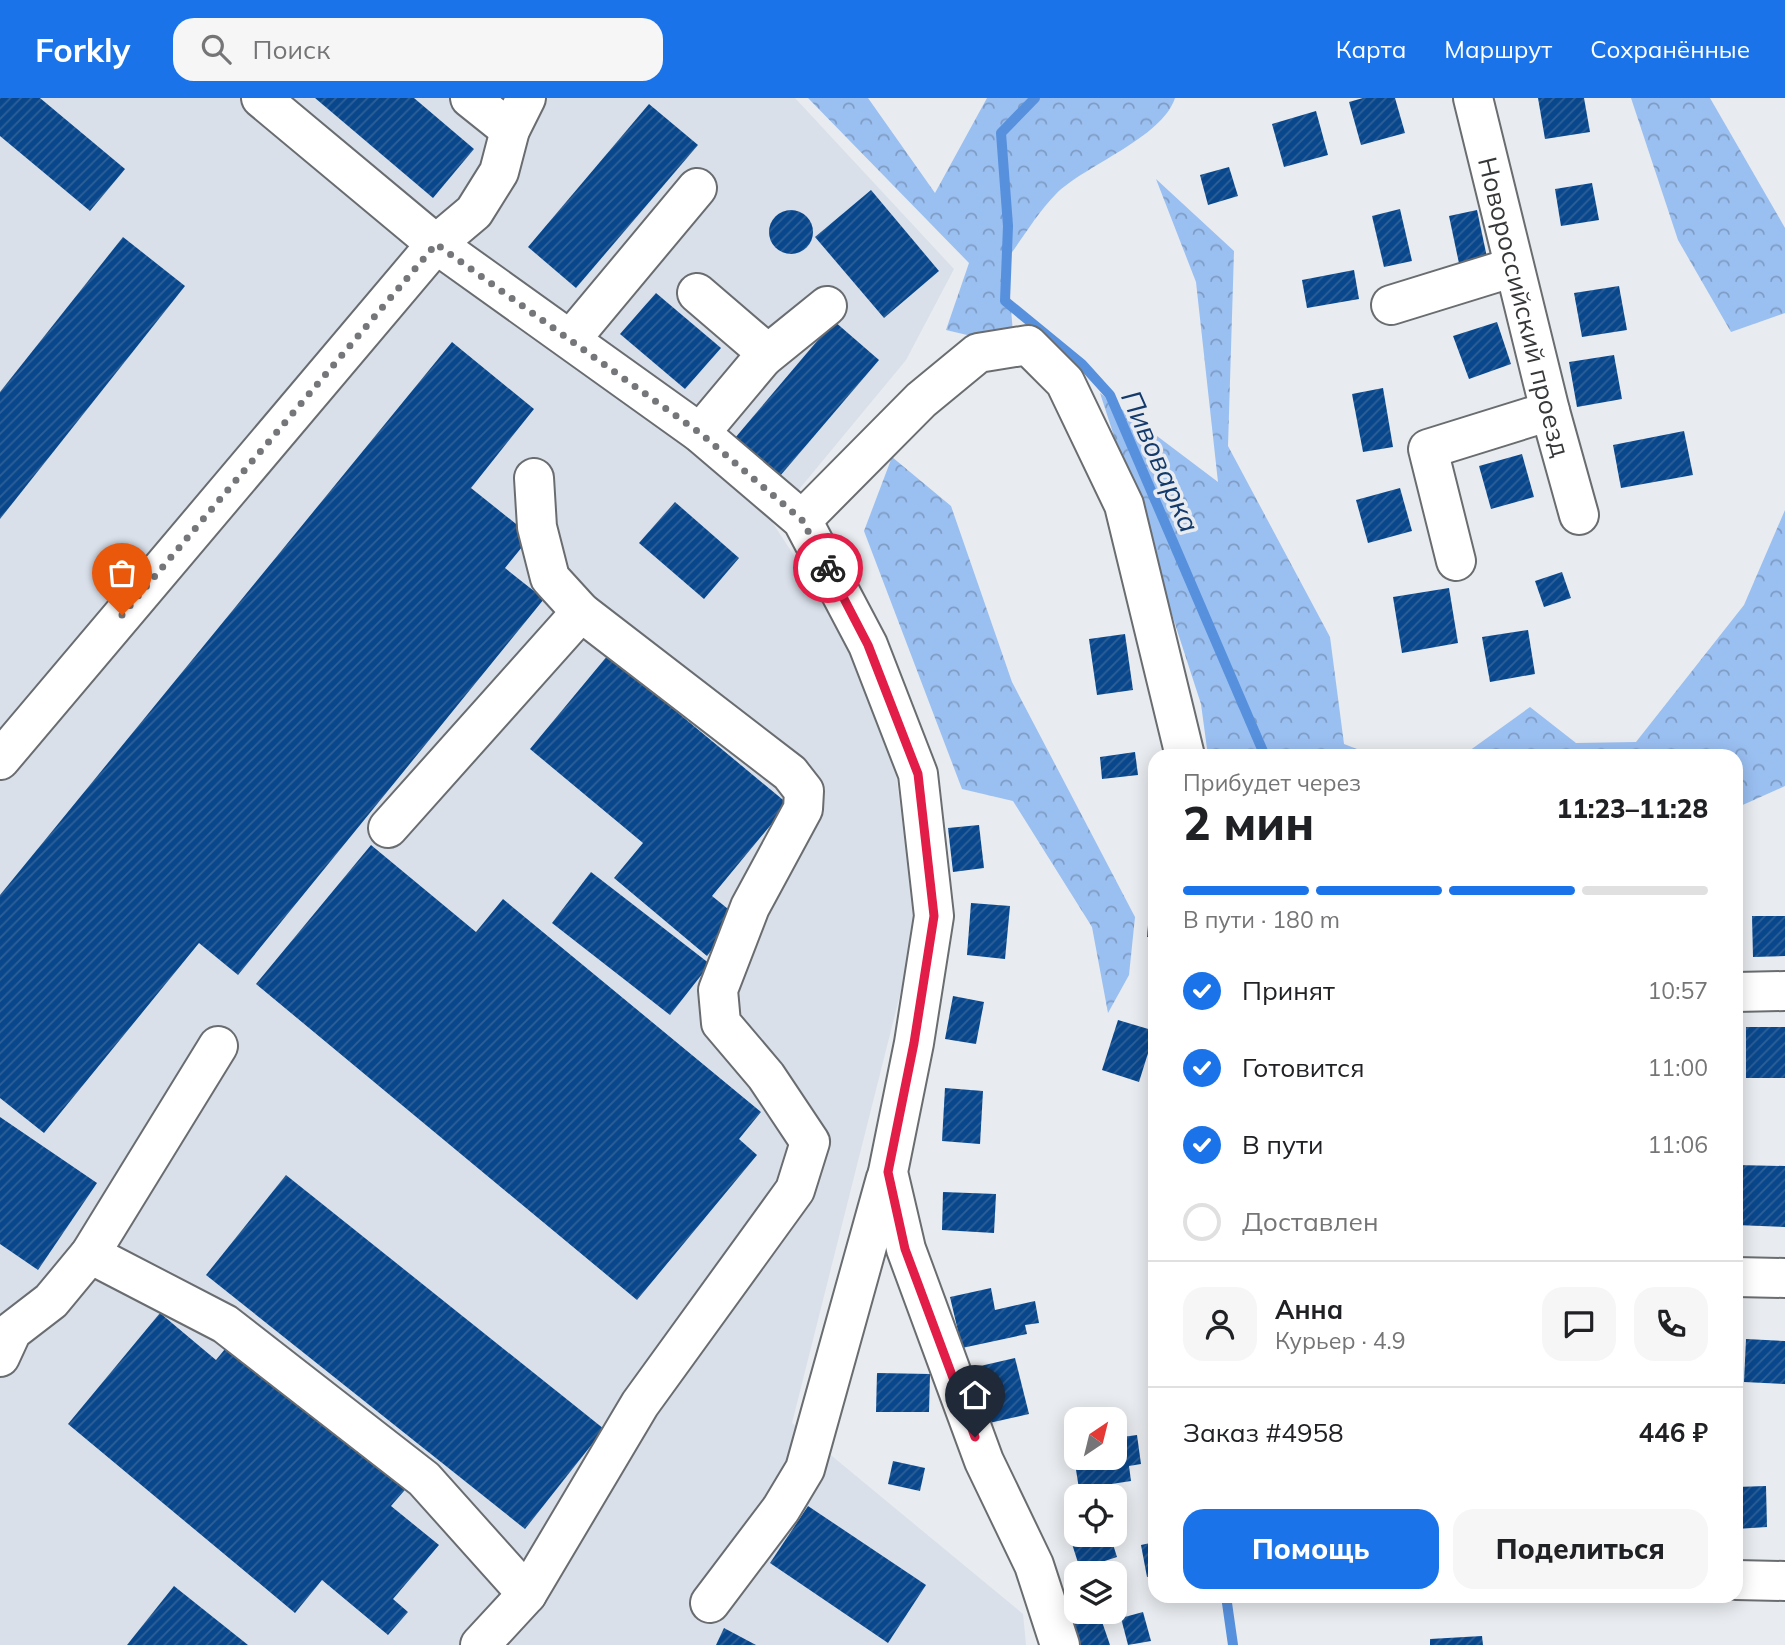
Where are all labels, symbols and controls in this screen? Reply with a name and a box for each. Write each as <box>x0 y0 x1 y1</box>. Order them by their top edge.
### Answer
search box <box>173 18 663 81</box>
text: Forkly <box>35 29 131 70</box>
icon: search <box>197 30 235 68</box>
text: Поиск <box>253 33 330 66</box>
text: Карта <box>1336 34 1406 64</box>
text: Маршрут <box>1444 34 1552 64</box>
text: Сохранённые <box>1590 34 1750 64</box>
street label: Новороссийский проезд <box>1472 153 1578 461</box>
water label: Пивоварка <box>1114 384 1208 538</box>
courier <box>793 533 863 603</box>
pin <box>92 543 152 615</box>
icon: bike <box>809 549 847 587</box>
icon: bag <box>103 554 141 592</box>
text: Прибудет через <box>1183 768 1361 797</box>
text: 11:23–11:28 <box>1557 792 1708 825</box>
text: 2 мин <box>1183 794 1314 852</box>
text: В пути · 180 m <box>1183 905 1340 934</box>
icon: check <box>1183 972 1221 1010</box>
text: Принят <box>1242 974 1335 1007</box>
text: 10:57 <box>1648 976 1708 1005</box>
icon: check <box>1183 1049 1221 1087</box>
text: Готовится <box>1242 1051 1365 1084</box>
text: 11:00 <box>1648 1053 1708 1082</box>
icon: check <box>1183 1126 1221 1164</box>
text: В пути <box>1242 1128 1323 1161</box>
text: 11:06 <box>1648 1130 1708 1159</box>
text: Доставлен <box>1242 1205 1379 1238</box>
button: person <box>1183 1287 1257 1361</box>
button: chat <box>1542 1287 1616 1361</box>
button: phone <box>1634 1287 1708 1361</box>
text: Анна <box>1275 1293 1343 1326</box>
text: Курьер · 4.9 <box>1275 1326 1406 1355</box>
pin <box>945 1365 1005 1437</box>
icon: home <box>956 1376 994 1414</box>
north arrow <box>1064 1407 1127 1470</box>
map controls <box>1064 1407 1127 1624</box>
text: Заказ #4958 <box>1183 1416 1344 1449</box>
text: 446 ₽ <box>1638 1416 1708 1449</box>
button: locate <box>1064 1484 1127 1547</box>
button: Помощь <box>1183 1509 1439 1589</box>
button: Поделиться <box>1453 1509 1708 1589</box>
button: layers <box>1064 1561 1127 1624</box>

